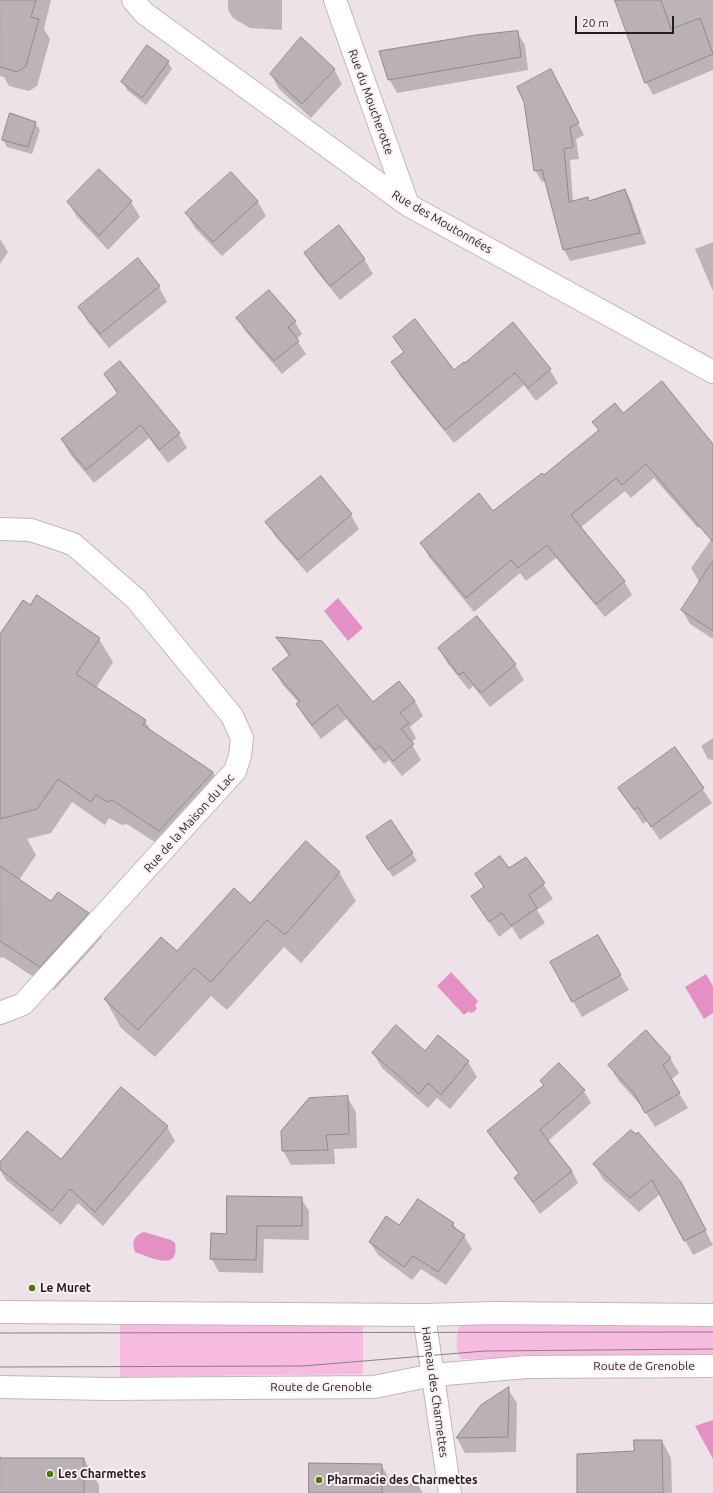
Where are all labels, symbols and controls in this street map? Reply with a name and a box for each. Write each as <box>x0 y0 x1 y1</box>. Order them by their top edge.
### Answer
scale bar <box>577 8 676 34</box>
text: 20 m <box>582 16 609 29</box>
street label: Rue du Moucherotte <box>345 47 397 157</box>
street label: Rue des Moutonnées <box>389 187 495 257</box>
street label: Rue de la Maison du Lac <box>141 771 237 875</box>
place label: Le Muret <box>40 1281 91 1295</box>
marker: Le Muret <box>27 1283 37 1293</box>
street label: Hameau des Charmettes <box>419 1326 451 1458</box>
street label: Route de Grenoble <box>593 1359 695 1373</box>
street label: Route de Grenoble <box>270 1380 372 1394</box>
place label: Les Charmettes <box>58 1467 146 1481</box>
marker: Les Charmettes <box>45 1469 55 1479</box>
place label: Pharmacie des Charmettes <box>327 1473 478 1487</box>
marker: Pharmacie des Charmettes <box>314 1475 324 1485</box>

